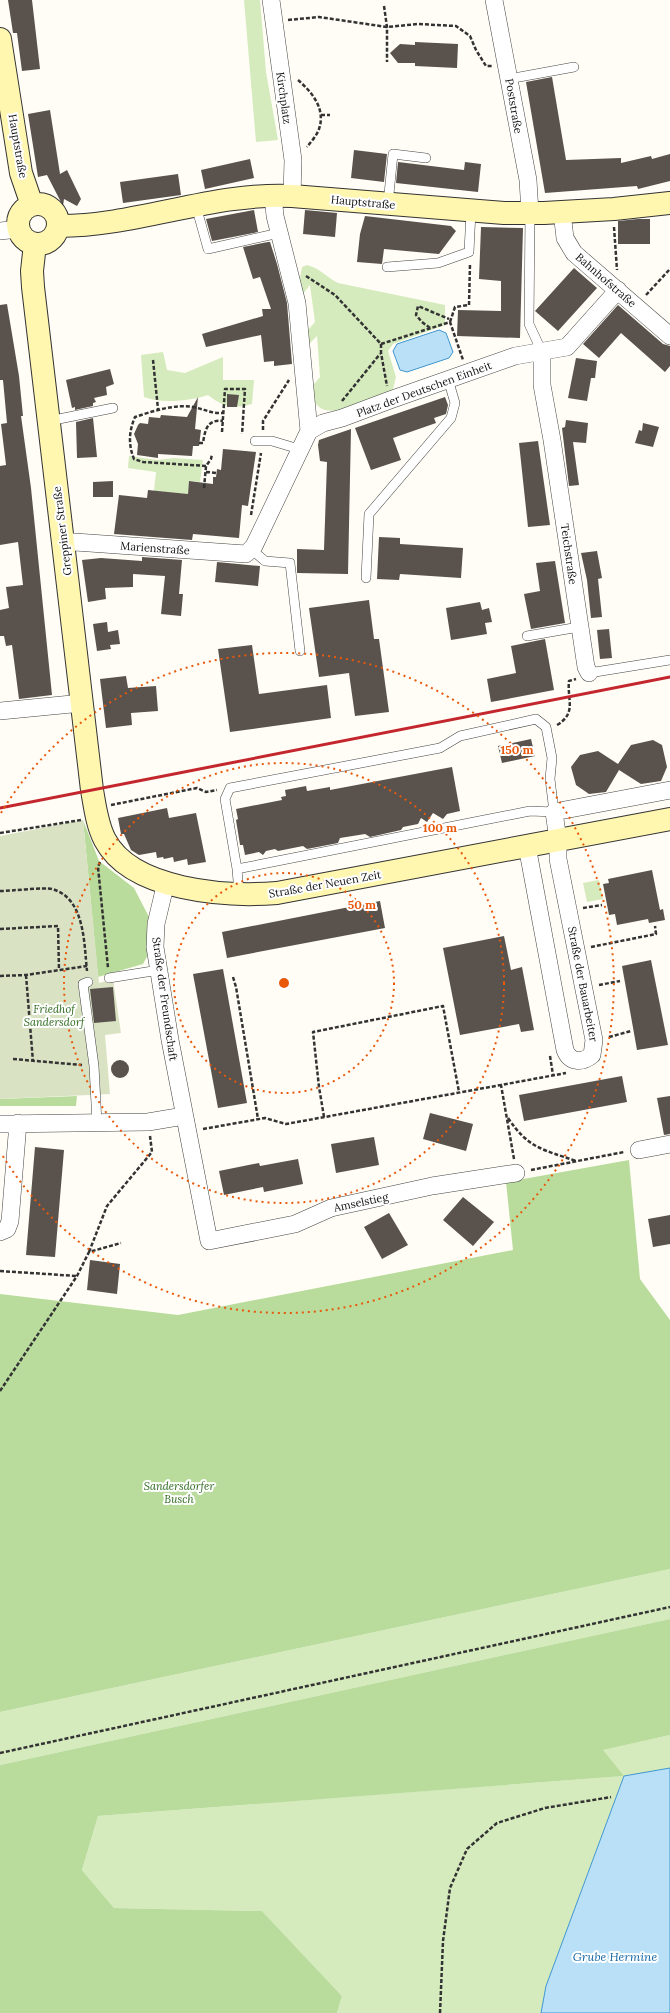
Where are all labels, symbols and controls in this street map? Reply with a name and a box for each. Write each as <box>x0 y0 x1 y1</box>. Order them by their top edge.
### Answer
street label: Kirchplatz <box>273 71 295 125</box>
street label: Poststraße <box>502 77 526 135</box>
street label: Hauptstraße <box>5 113 31 179</box>
street label: Hauptstraße <box>330 192 396 212</box>
street label: Bahnhofstraße <box>573 250 639 310</box>
street label: Platz der Deutschen Einheit <box>354 358 494 420</box>
street label: Greppiner Straße <box>50 486 74 576</box>
street label: Teichstraße <box>558 523 580 585</box>
street label: Marienstraße <box>120 539 190 557</box>
text: 150 m <box>500 742 534 757</box>
text: 100 m <box>423 820 457 835</box>
street label: Straße der Neuen Zeit <box>268 867 383 901</box>
text: 50 m <box>348 897 376 912</box>
street label: Straße der Bauarbeiter <box>565 925 601 1043</box>
street label: Straße der Freundschaft <box>149 936 181 1063</box>
centre of rings <box>277 976 291 990</box>
park label: Friedhof Sandersdorf <box>24 1002 86 1029</box>
street label: Amselstieg <box>332 1189 390 1215</box>
park label: Sandersdorfer Busch <box>144 1479 215 1506</box>
water label: Grube Hermine <box>573 1949 657 1964</box>

